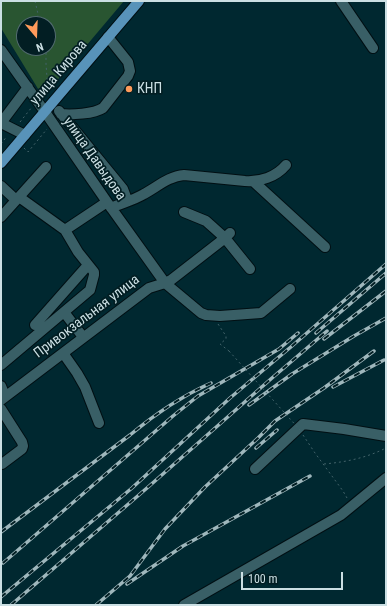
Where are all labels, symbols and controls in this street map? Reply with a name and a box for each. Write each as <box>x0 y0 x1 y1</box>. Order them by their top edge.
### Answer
north arrow <box>16 16 56 56</box>
street label: улица Кирова <box>27 37 91 109</box>
text: N <box>34 40 45 54</box>
place label: КНП <box>137 81 162 97</box>
marker: КНП <box>124 84 134 94</box>
street label: улица Давыдова <box>59 114 129 204</box>
street label: Привокзальная улица <box>31 272 143 362</box>
scale bar <box>243 564 345 590</box>
text: 100 m <box>248 572 278 586</box>

